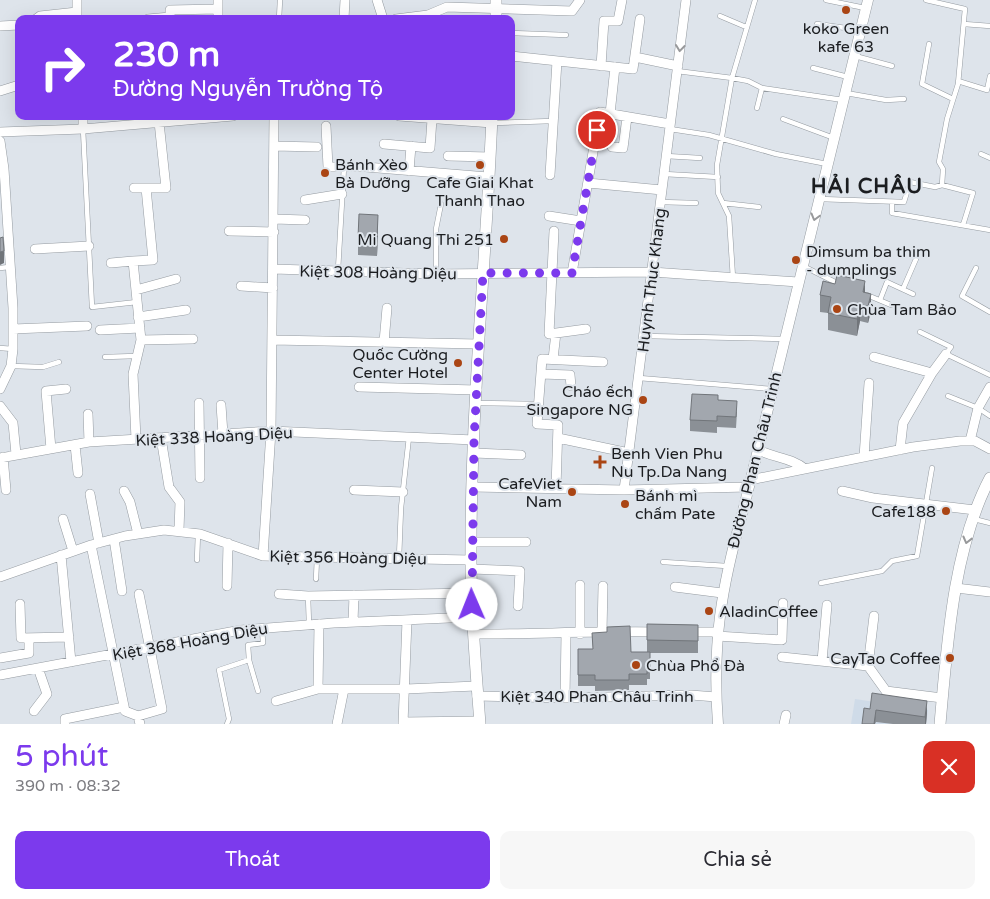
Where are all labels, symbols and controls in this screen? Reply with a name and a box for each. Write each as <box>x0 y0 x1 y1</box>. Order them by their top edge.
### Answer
marker: koko Green kafe 63 <box>840 4 852 16</box>
place label: koko Green kafe 63 <box>803 19 889 57</box>
text: 230 m <box>113 34 220 76</box>
icon: right <box>30 35 95 100</box>
one-way arrow <box>675 45 686 53</box>
text: Đường Nguyễn Trường Tộ <box>113 76 383 102</box>
pin <box>576 109 618 151</box>
icon: arrive <box>583 116 611 144</box>
place label: Bánh Xèo Bà Dưỡng <box>335 155 411 193</box>
marker: Cafe Giai Khat Thanh Thao <box>474 159 486 171</box>
marker: Bánh Xèo Bà Dưỡng <box>319 167 331 179</box>
place label: Cafe Giai Khat Thanh Thao <box>426 173 534 211</box>
district label: HẢI CHÂU <box>811 173 923 199</box>
street label: Huynh Thuc Khang <box>633 207 671 353</box>
one-way arrow <box>810 213 821 222</box>
place label: Mi Quang Thi 251 <box>357 230 494 250</box>
marker: Mi Quang Thi 251 <box>498 233 510 245</box>
place label: Dimsum ba thim - dumplings <box>806 242 931 280</box>
marker: Dimsum ba thim - dumplings <box>790 254 802 266</box>
street label: Kiệt 308 Hoàng Diệu <box>299 262 457 284</box>
place label: Chùa Tam Bảo <box>847 300 957 320</box>
marker: Chùa Tam Bảo <box>831 303 843 315</box>
place label: Quốc Cường Center Hotel <box>353 345 448 383</box>
marker: Quốc Cường Center Hotel <box>452 357 464 369</box>
street label: Đường Phan Châu Trinh <box>723 370 787 550</box>
place label: Cháo ếch Singapore NG <box>527 382 633 420</box>
marker: Cháo ếch Singapore NG <box>637 394 649 406</box>
street label: Kiệt 338 Hoàng Diệu <box>135 423 293 451</box>
place label: Benh Vien Phu Nu Tp.Da Nang <box>611 444 727 482</box>
marker: Benh Vien Phu Nu Tp.Da Nang <box>593 455 607 469</box>
place label: CafeViet Nam <box>498 474 562 512</box>
marker: CafeViet Nam <box>566 486 578 498</box>
place label: Bánh mì chấm Pate <box>635 486 715 524</box>
marker: Bánh mì chấm Pate <box>619 498 631 510</box>
place label: Cafe188 <box>871 502 936 522</box>
marker: Cafe188 <box>940 505 952 517</box>
one-way arrow <box>963 536 973 544</box>
street label: Kiệt 356 Hoàng Diệu <box>269 547 427 569</box>
position arrow <box>445 578 497 630</box>
place label: AladinCoffee <box>719 602 818 622</box>
marker: AladinCoffee <box>703 605 715 617</box>
street label: Kiệt 368 Hoàng Diệu <box>111 618 269 666</box>
place label: CayTao Coffee <box>830 649 940 669</box>
marker: CayTao Coffee <box>944 652 956 664</box>
place label: Chùa Phổ Đà <box>646 656 745 676</box>
marker: Chùa Phổ Đà <box>630 659 642 671</box>
street label: Kiệt 340 Phan Châu Trinh <box>500 687 694 707</box>
text: 5 phút <box>15 738 108 775</box>
button: close <box>923 741 975 793</box>
text: 390 m · 08:32 <box>15 776 121 796</box>
button: Thoát <box>15 831 490 889</box>
button: Chia sẻ <box>500 831 975 889</box>

